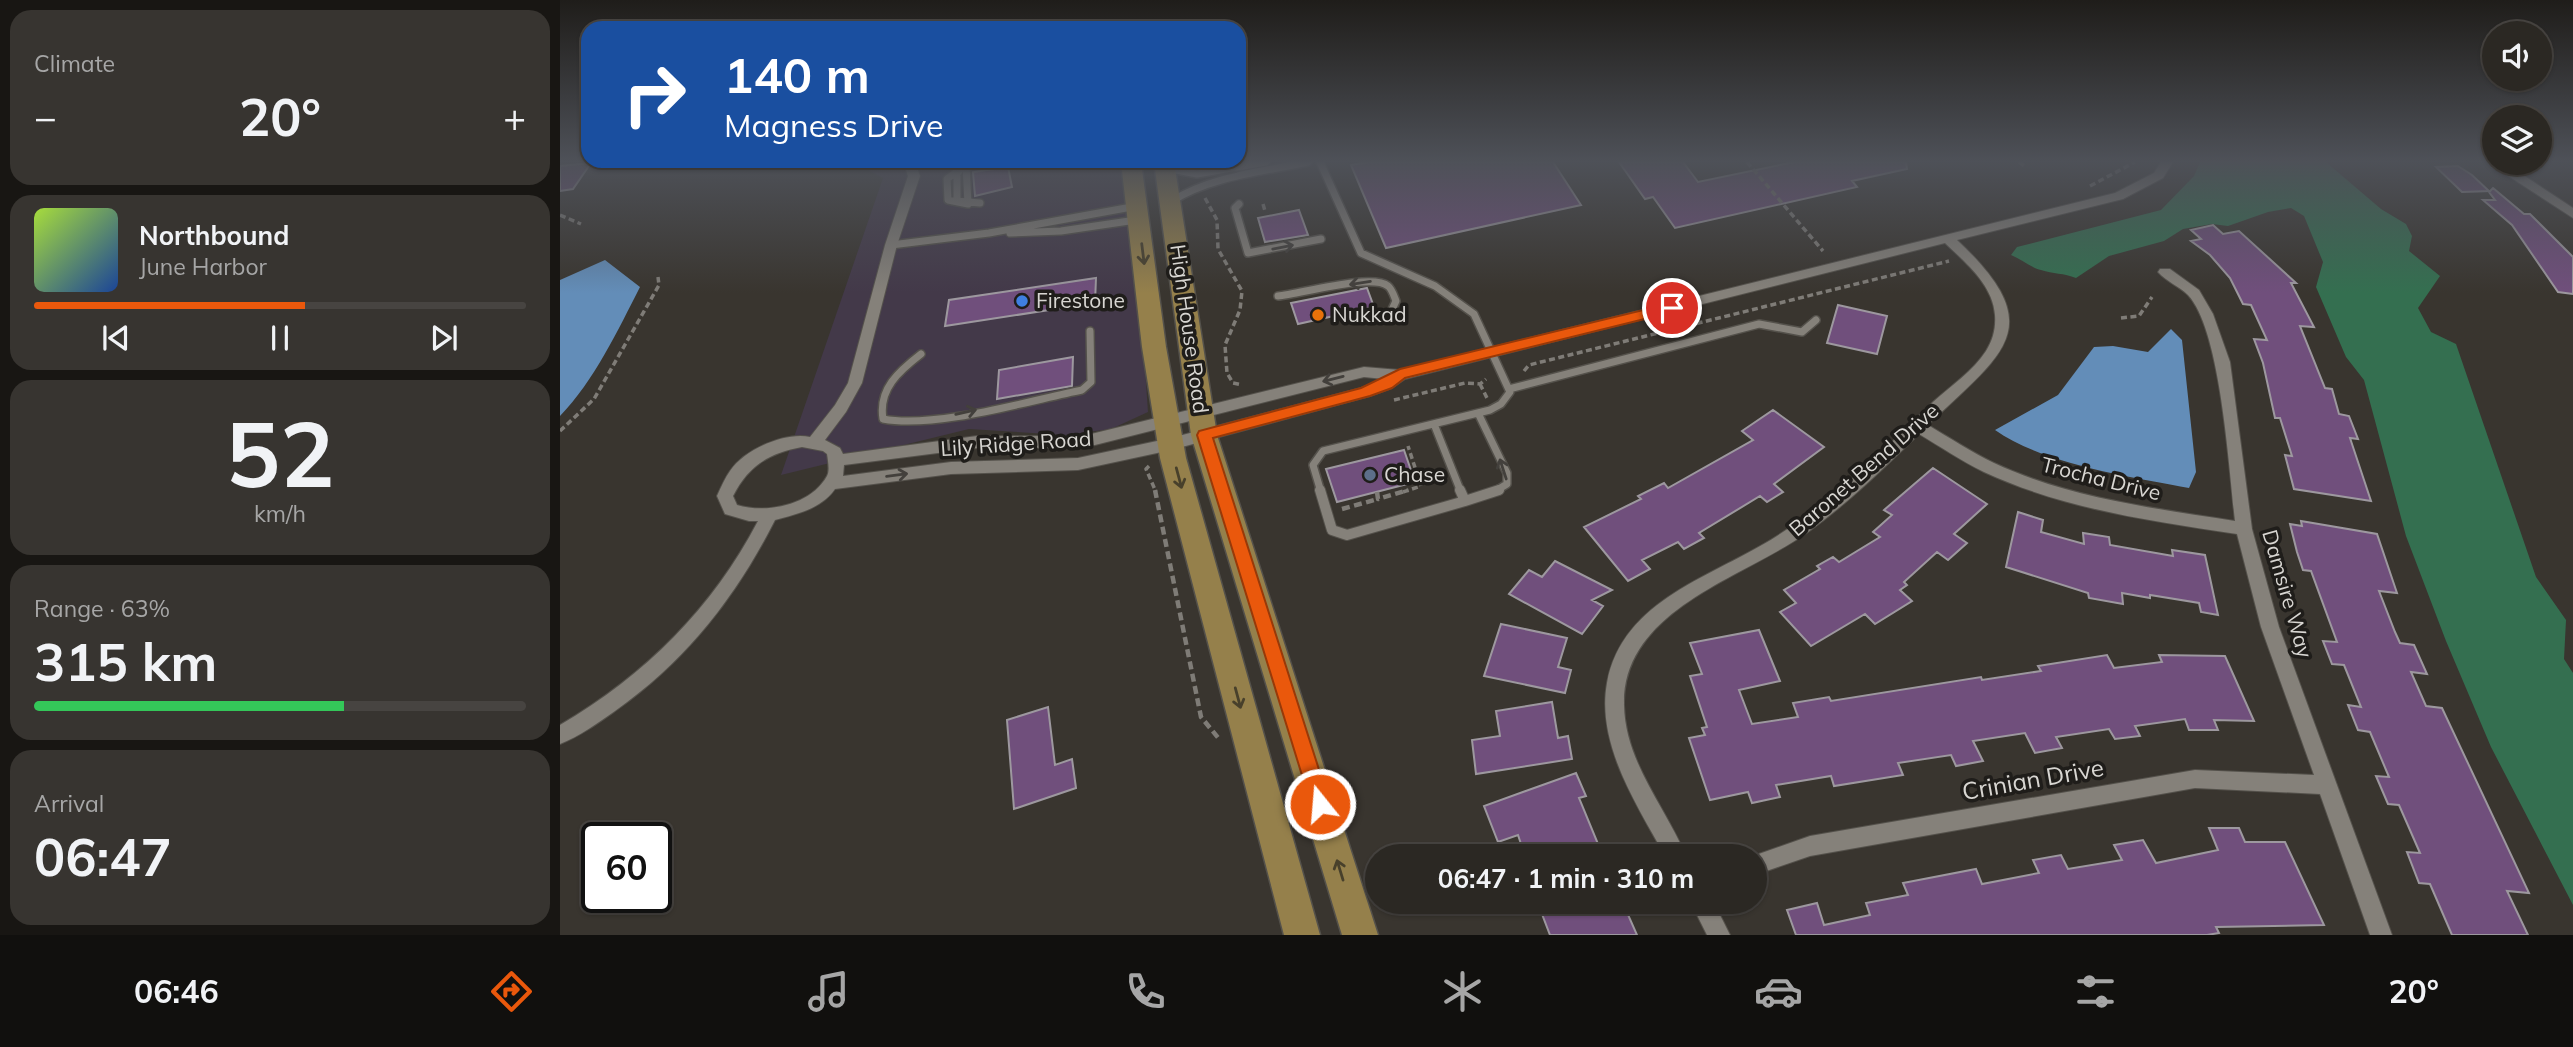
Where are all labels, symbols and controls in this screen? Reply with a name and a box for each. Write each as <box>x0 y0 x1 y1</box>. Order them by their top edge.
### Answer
map controls <box>2482 21 2552 175</box>
button: sound <box>2482 21 2552 91</box>
text: 140 m <box>724 44 870 105</box>
text: Climate <box>34 49 115 78</box>
icon: right <box>609 49 700 140</box>
text: 20° <box>239 84 321 149</box>
text: − <box>34 93 57 141</box>
text: + <box>503 93 526 141</box>
text: Magness Drive <box>724 105 944 145</box>
button: layers <box>2482 105 2552 175</box>
text: Northbound <box>139 219 289 252</box>
one-way arrow <box>1271 240 1294 254</box>
one-way arrow <box>1137 242 1150 264</box>
street label: High House Road <box>1165 243 1215 415</box>
text: June Harbor <box>139 252 267 281</box>
one-way arrow <box>1349 277 1372 290</box>
pin <box>1642 278 1702 338</box>
place label: Firestone <box>1036 287 1125 313</box>
icon: arrive <box>1653 289 1691 327</box>
marker: Firestone <box>1014 293 1030 309</box>
place label: Nukkad <box>1332 301 1407 327</box>
marker: Nukkad <box>1310 307 1326 323</box>
icon: previous <box>97 319 135 357</box>
icon: pause <box>261 319 299 357</box>
icon: next <box>425 319 463 357</box>
one-way arrow <box>1322 373 1344 386</box>
text: 52 <box>225 396 335 510</box>
street label: Baronet Bend Drive <box>1783 397 1943 541</box>
one-way arrow <box>954 405 977 419</box>
street label: Lily Ridge Road <box>940 425 1092 461</box>
street label: Trocha Drive <box>2039 451 2164 505</box>
one-way arrow <box>1496 458 1509 480</box>
place label: Chase <box>1384 461 1445 487</box>
one-way arrow <box>1173 467 1186 489</box>
marker: Chase <box>1362 467 1378 483</box>
one-way arrow <box>885 469 908 482</box>
text: km/h <box>254 499 306 528</box>
street label: Damsire Way <box>2257 527 2319 661</box>
text: Range · 63% <box>34 594 170 623</box>
text: 315 km <box>34 629 217 694</box>
one-way arrow <box>1232 686 1245 709</box>
street label: Crinian Drive <box>1960 752 2106 806</box>
position arrow <box>1283 767 1357 841</box>
text: Arrival <box>34 789 104 818</box>
speed limit sign: 60 <box>581 822 672 913</box>
text: 06:47 <box>34 824 172 889</box>
one-way arrow <box>1333 859 1346 881</box>
text: 06:47 · 1 min · 310 m <box>1438 862 1694 895</box>
icon: directions <box>487 967 536 1016</box>
icon: music <box>804 967 853 1016</box>
icon: phone <box>1121 967 1170 1016</box>
icon: climate <box>1438 967 1487 1016</box>
icon: car <box>1754 967 1803 1016</box>
icon: filters <box>2071 967 2120 1016</box>
text: 06:46 <box>134 971 219 1011</box>
text: 20° <box>2388 971 2439 1011</box>

